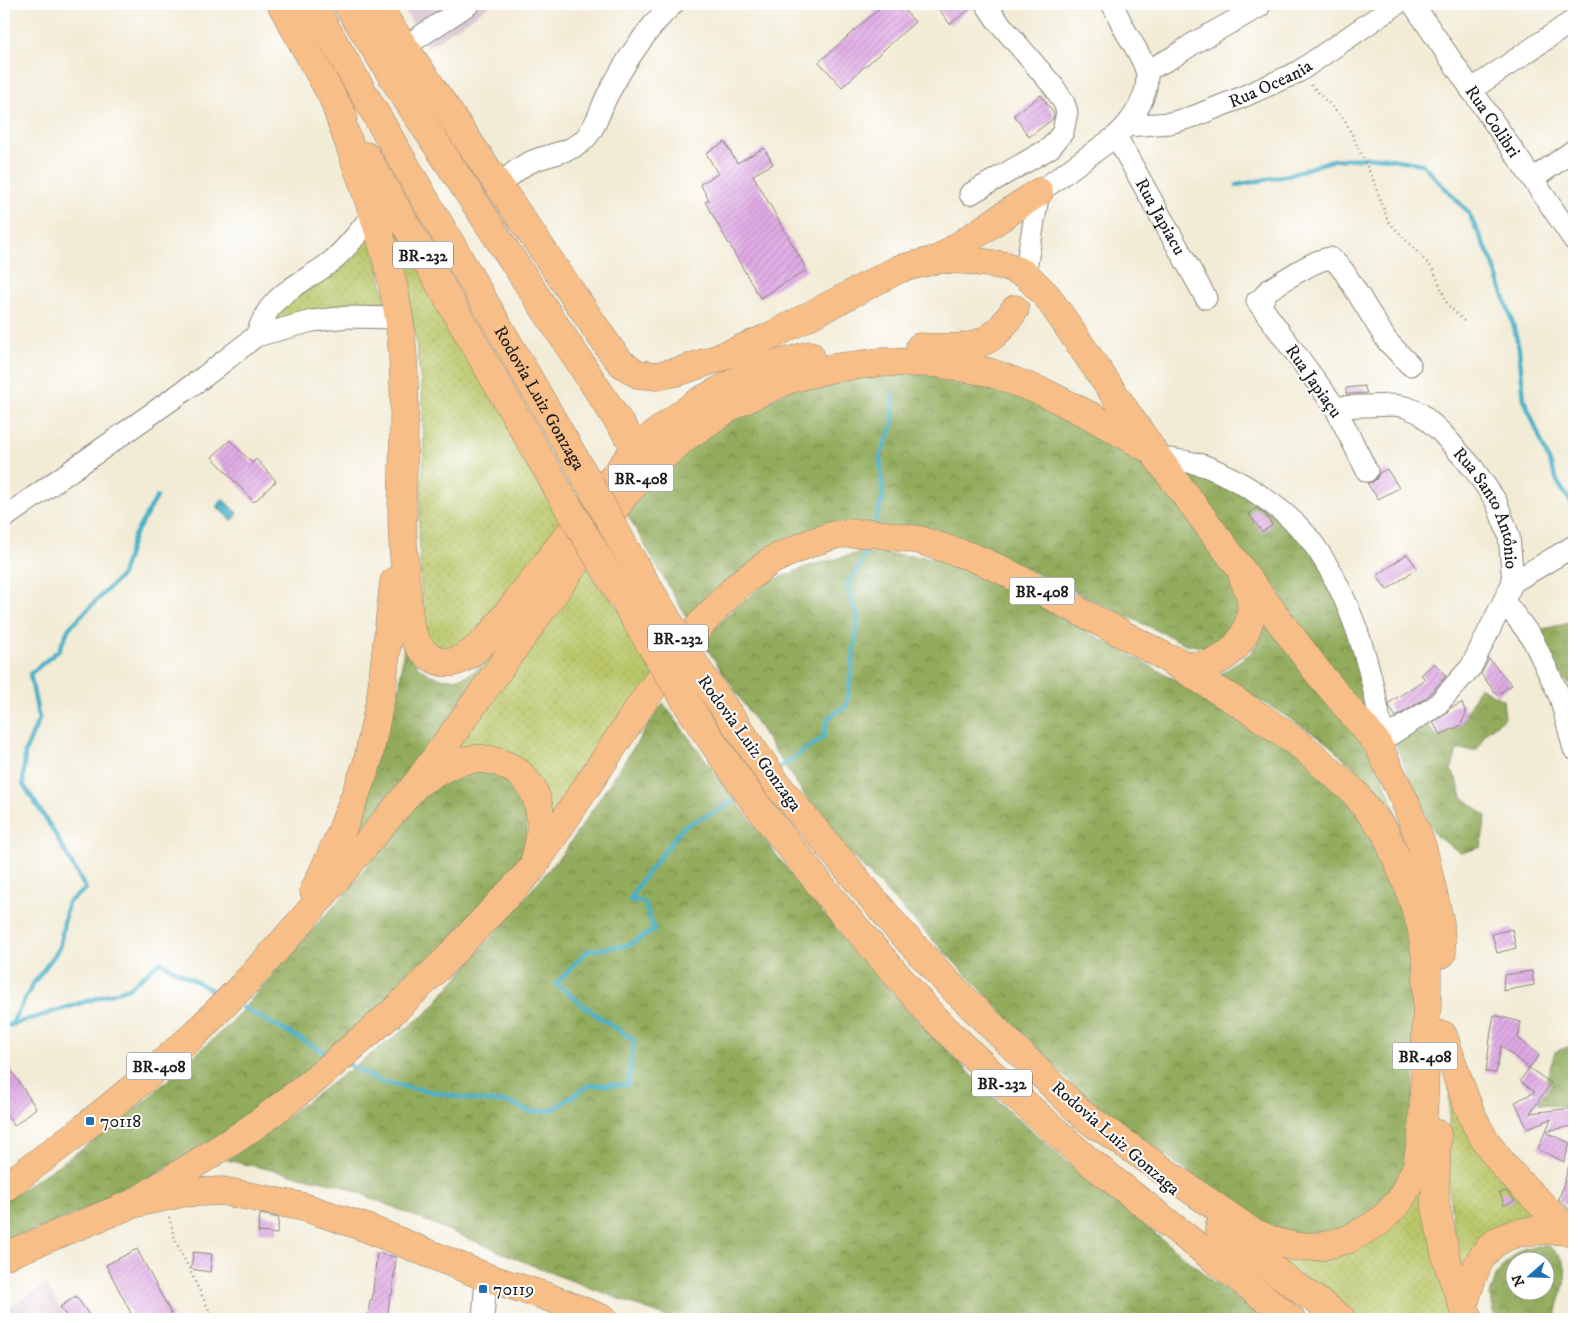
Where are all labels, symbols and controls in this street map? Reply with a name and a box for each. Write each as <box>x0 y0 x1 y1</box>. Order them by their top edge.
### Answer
street label: Rua Oceania <box>1226 55 1317 113</box>
street label: Rua Colibri <box>1460 82 1525 162</box>
street label: Rua Japiacu <box>1130 175 1190 259</box>
road number: BR-232 <box>393 242 453 268</box>
street label: Rodovia Luiz Gonzaga <box>489 322 589 475</box>
street label: Rua Japiaçu <box>1280 341 1347 423</box>
street label: Rua Santo Antônio <box>1448 443 1522 570</box>
road number: BR-408 <box>608 464 674 492</box>
road number: BR-408 <box>1010 578 1074 604</box>
road number: BR-232 <box>648 624 708 651</box>
street label: Rodovia Luiz Gonzaga <box>692 671 806 816</box>
road number: BR-408 <box>1392 1042 1458 1070</box>
road number: BR-408 <box>126 1052 192 1080</box>
road number: BR-232 <box>972 1070 1032 1096</box>
street label: Rodovia Luiz Gonzaga <box>1047 1077 1184 1201</box>
place label: 70118 <box>100 1111 141 1133</box>
marker: 70118 <box>84 1115 96 1127</box>
north arrow <box>1506 1250 1556 1300</box>
text: N <box>1508 1271 1529 1289</box>
place label: 70119 <box>493 1279 534 1301</box>
marker: 70119 <box>477 1283 489 1295</box>

